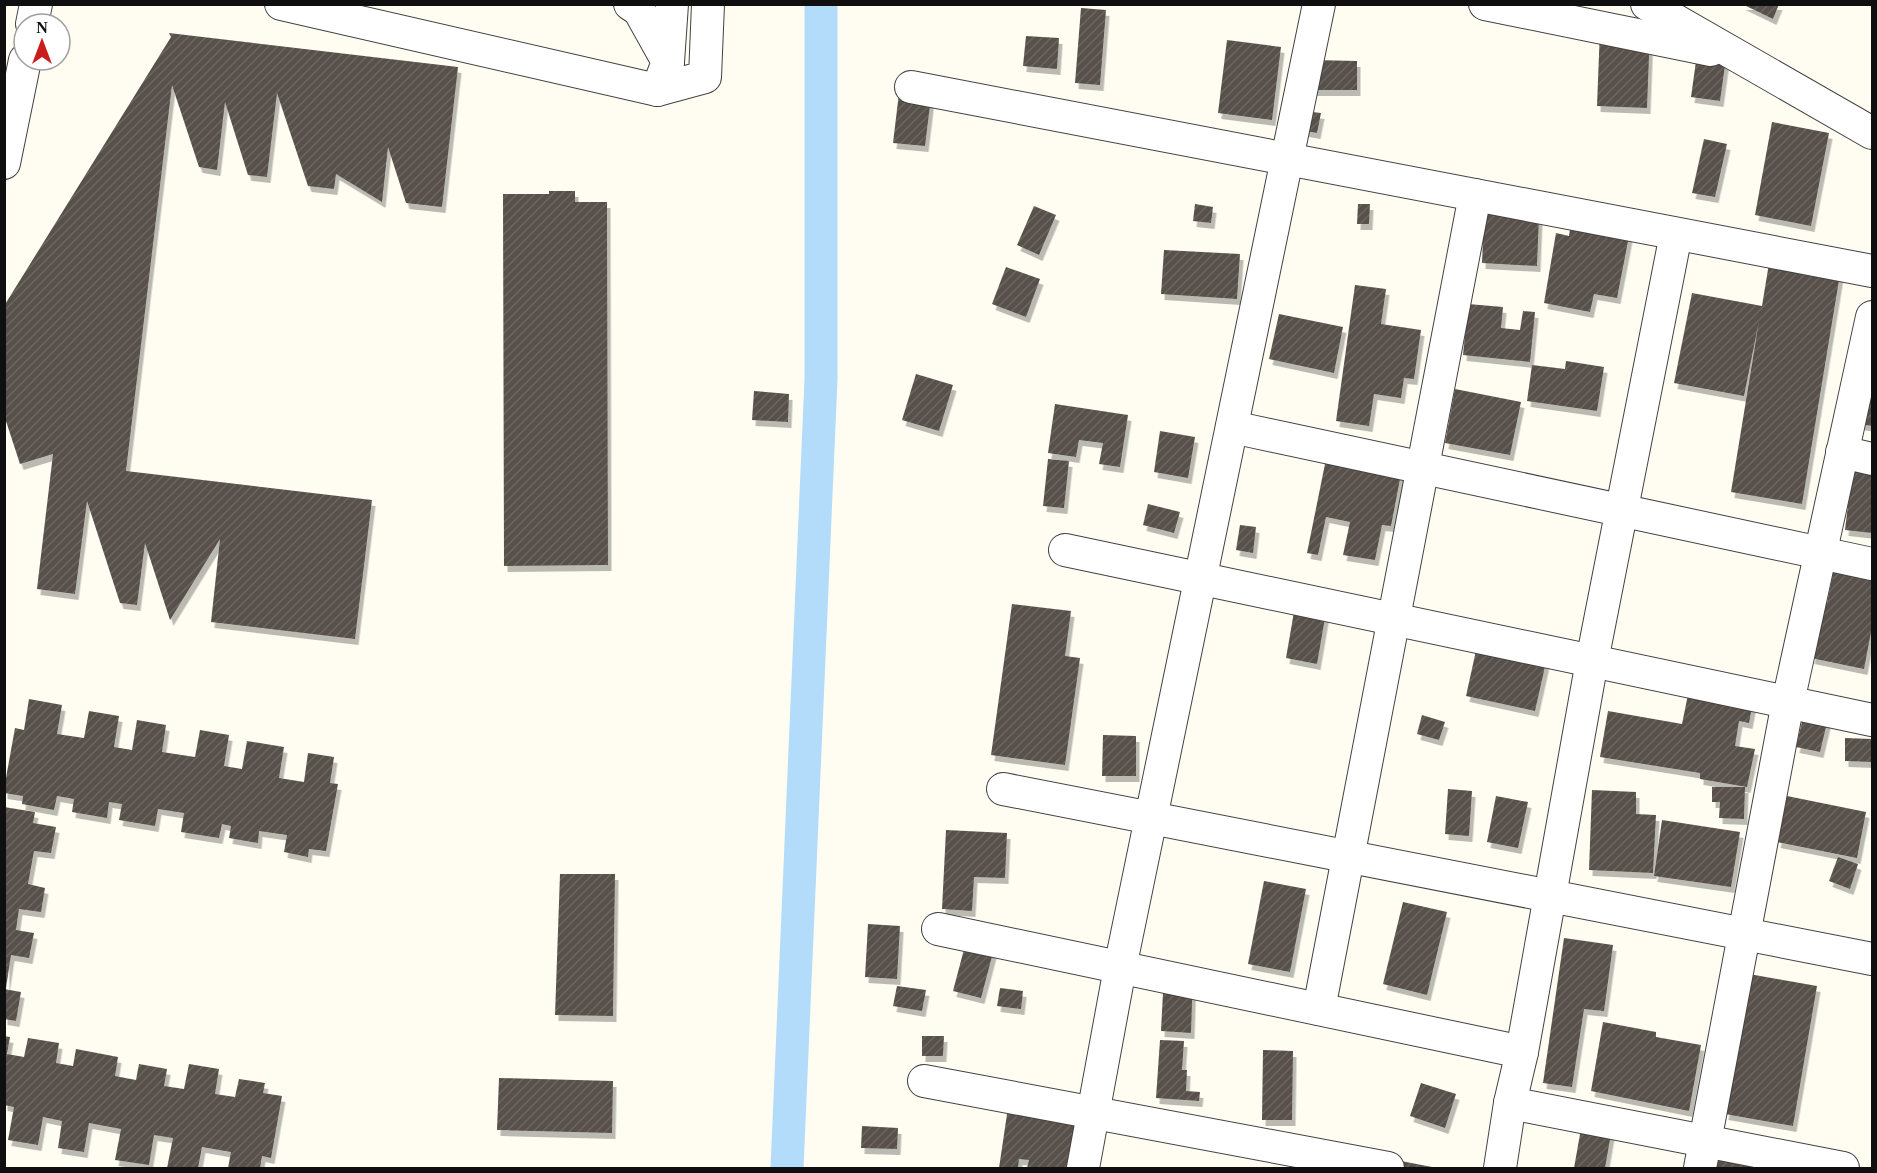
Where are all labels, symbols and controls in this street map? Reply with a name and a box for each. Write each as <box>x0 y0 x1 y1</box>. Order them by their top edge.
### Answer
north arrow <box>12 12 72 72</box>
text: N <box>36 19 48 36</box>

